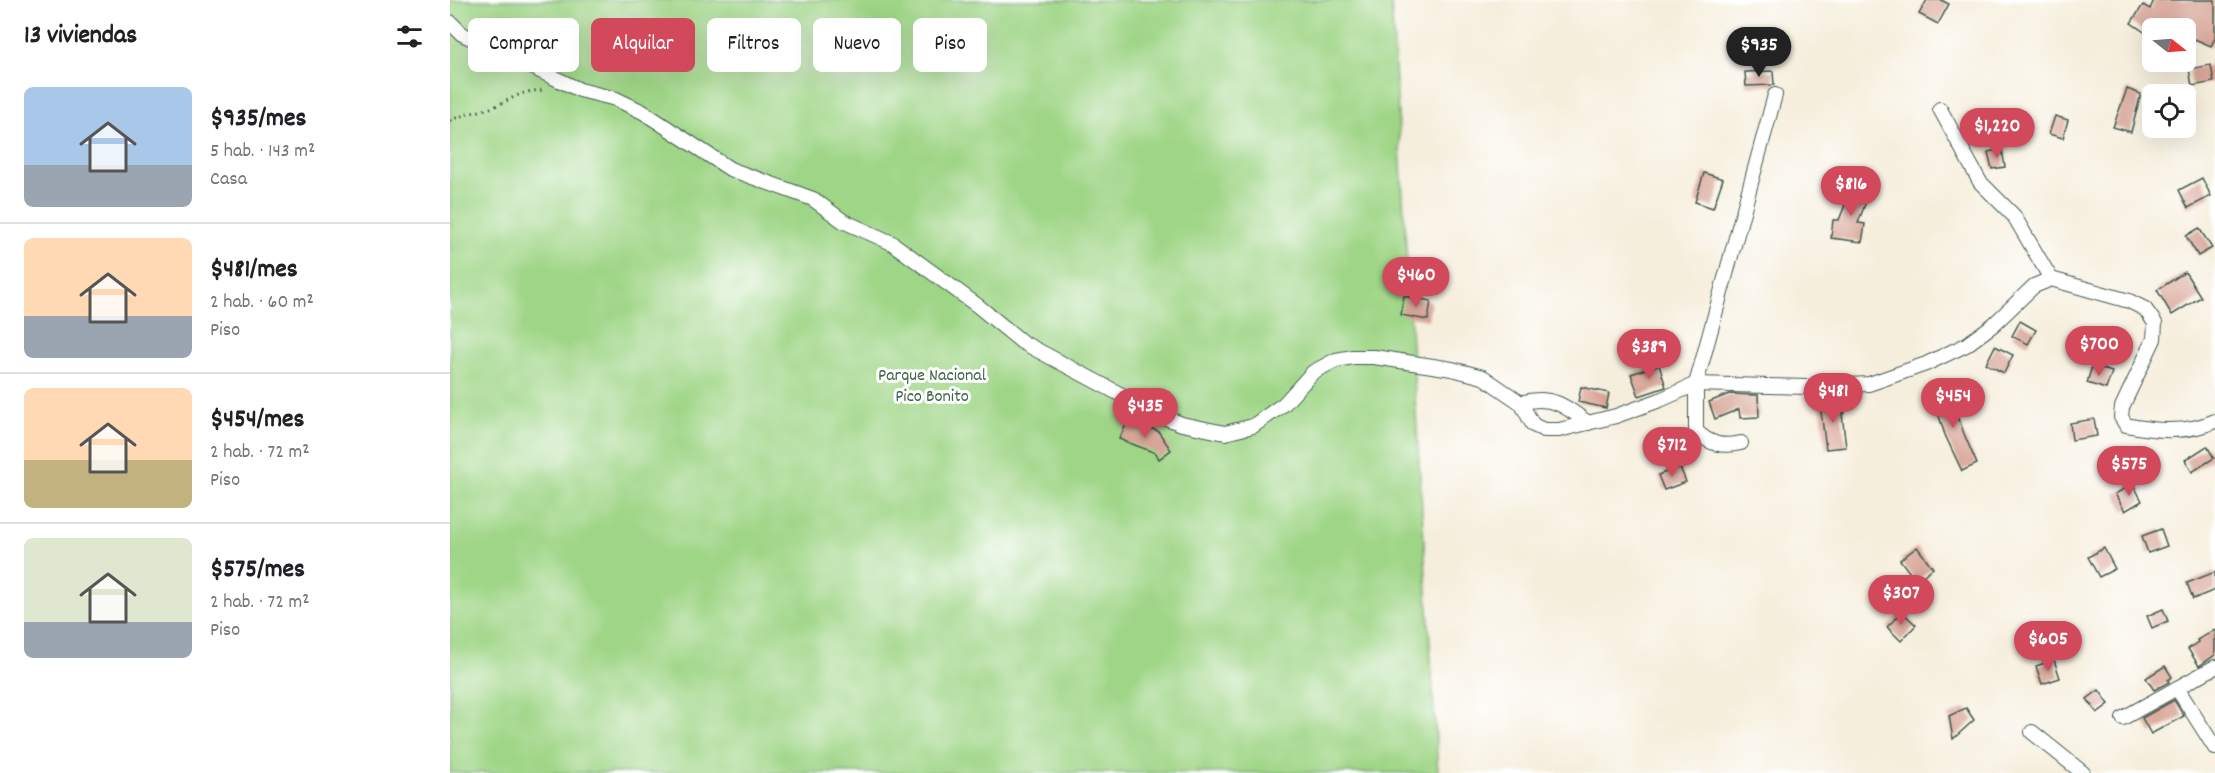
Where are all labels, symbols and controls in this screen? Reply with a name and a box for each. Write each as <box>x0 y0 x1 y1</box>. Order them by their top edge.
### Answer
text: 13 viviendas <box>24 18 137 55</box>
chip: Comprar <box>468 18 579 72</box>
chip: Alquilar <box>591 18 695 72</box>
chip: Filtros <box>707 18 801 72</box>
chip: Nuevo <box>813 18 901 72</box>
chip: Piso <box>913 18 987 72</box>
north arrow <box>2142 18 2196 72</box>
map controls <box>2142 18 2196 138</box>
icon: filters <box>393 20 426 53</box>
pin: $935 <box>1723 27 1795 78</box>
text: $935 <box>1740 32 1778 60</box>
button: locate <box>2142 84 2196 138</box>
text: $935/mes <box>210 101 306 138</box>
pin: $1,220 <box>1948 108 2046 159</box>
icon: home <box>72 111 144 183</box>
text: $1,220 <box>1974 113 2020 141</box>
text: 5 hab. · 143 m² <box>210 138 315 166</box>
text: Casa <box>210 166 247 194</box>
pin: $816 <box>1815 166 1887 217</box>
text: $816 <box>1835 171 1867 199</box>
text: $481/mes <box>210 252 298 289</box>
pin: $460 <box>1380 257 1452 308</box>
icon: home <box>72 262 144 334</box>
text: $460 <box>1396 262 1436 290</box>
text: 2 hab. · 60 m² <box>210 289 314 317</box>
text: Piso <box>210 317 240 345</box>
pin: $700 <box>2063 326 2135 377</box>
pin: $389 <box>1613 329 1685 380</box>
text: $700 <box>2079 331 2119 359</box>
text: $389 <box>1631 334 1667 362</box>
park label: Parque Nacional Pico Bonito <box>878 364 987 410</box>
pin: $481 <box>1797 373 1869 424</box>
text: $481 <box>1818 378 1848 406</box>
pin: $454 <box>1917 378 1989 429</box>
text: $454 <box>1935 383 1971 411</box>
pin: $435 <box>1109 388 1181 439</box>
text: $435 <box>1127 393 1163 421</box>
text: $454/mes <box>210 402 304 439</box>
icon: home <box>72 412 144 484</box>
pin: $712 <box>1636 427 1708 478</box>
text: $712 <box>1657 432 1687 460</box>
text: 2 hab. · 72 m² <box>210 439 310 467</box>
pin: $575 <box>2093 446 2165 497</box>
text: $575 <box>2111 451 2147 479</box>
text: Piso <box>210 467 240 495</box>
text: $575/mes <box>210 552 305 589</box>
icon: home <box>72 562 144 634</box>
pin: $307 <box>1865 575 1937 626</box>
text: $307 <box>1882 580 1920 608</box>
text: 2 hab. · 72 m² <box>210 589 310 617</box>
text: Piso <box>210 617 240 645</box>
pin: $605 <box>2012 621 2084 672</box>
text: $605 <box>2028 626 2068 654</box>

